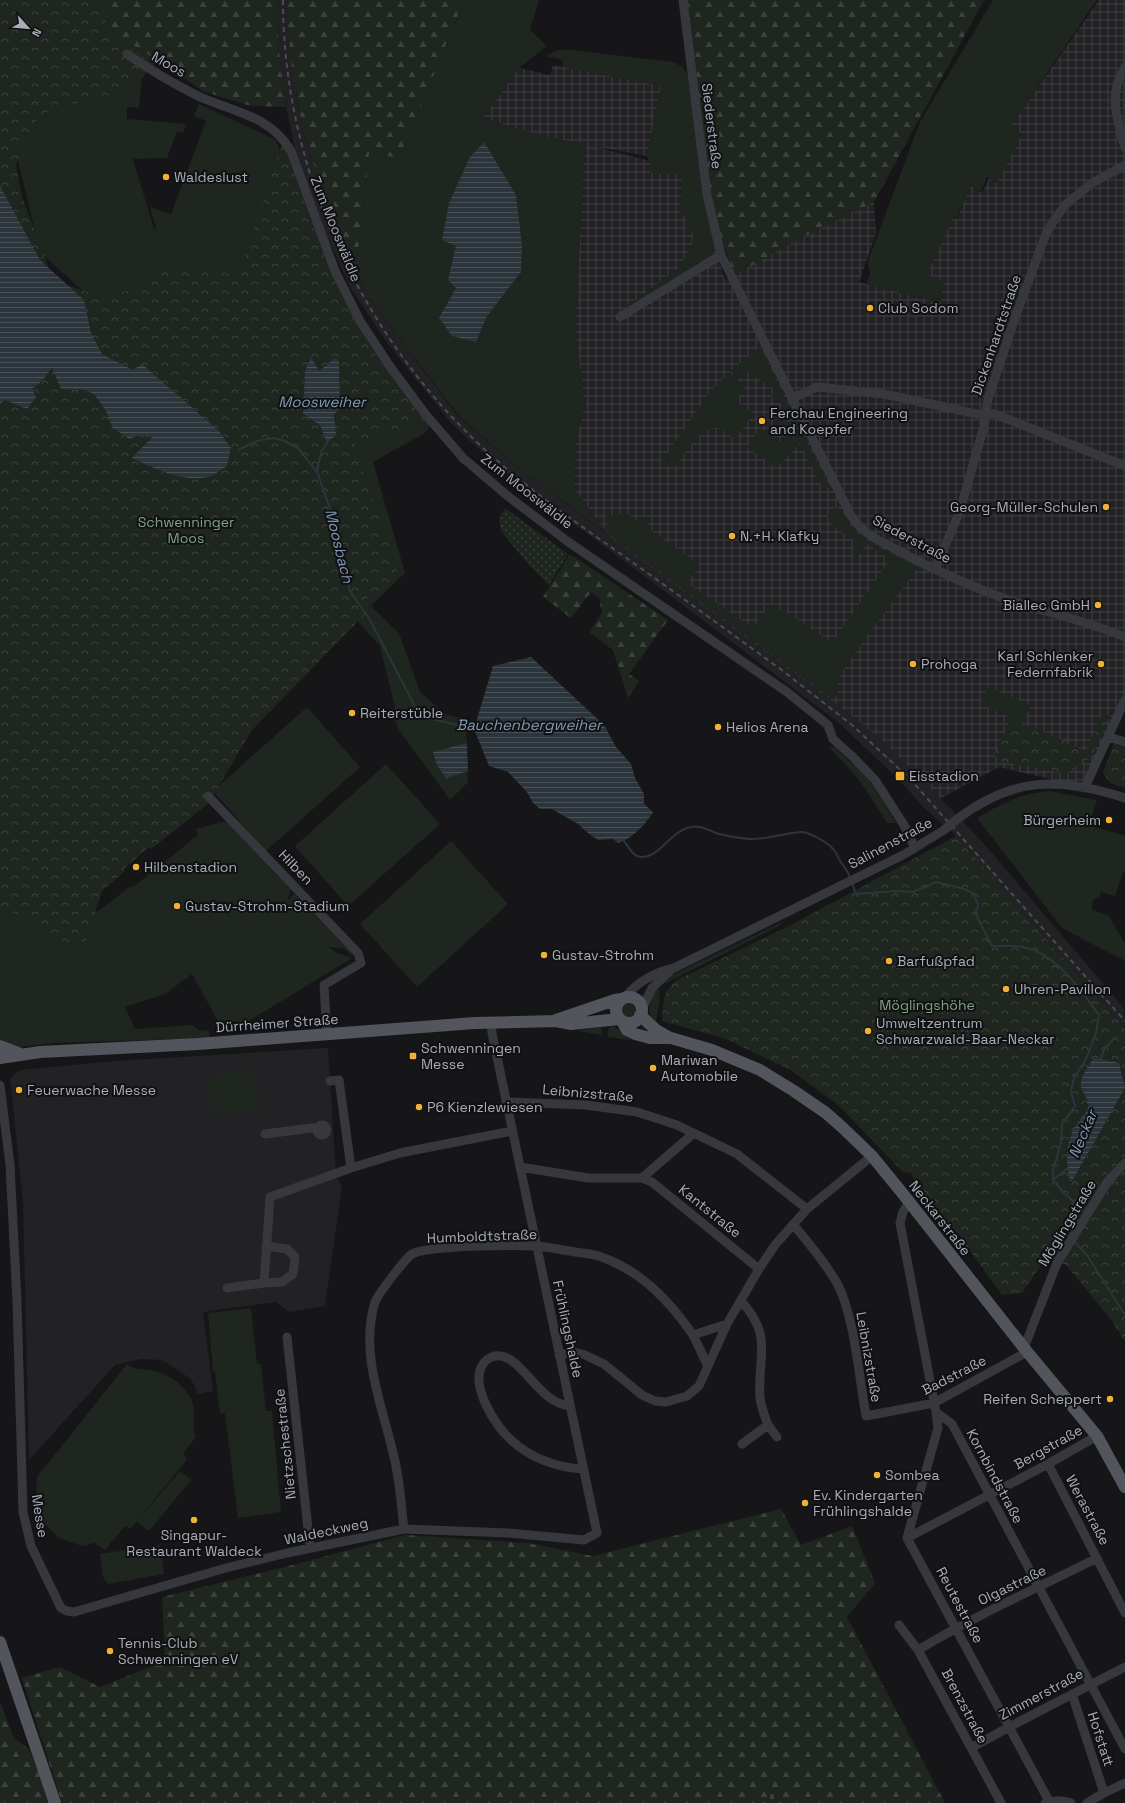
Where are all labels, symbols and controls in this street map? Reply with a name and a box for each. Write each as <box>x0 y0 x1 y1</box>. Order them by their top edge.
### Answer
north arrow <box>8 8 48 48</box>
text: N <box>29 26 45 39</box>
street label: Moos <box>149 47 189 81</box>
street label: Siederstraße <box>698 82 726 170</box>
place label: Waldeslust <box>174 168 248 186</box>
marker: Waldeslust <box>161 172 171 182</box>
street label: Zum Mooswäldle <box>307 174 365 284</box>
street label: Dickenhardtstraße <box>967 272 1025 398</box>
place label: Club Sodom <box>878 299 959 317</box>
marker: Club Sodom <box>865 303 875 313</box>
water label: Moosweiher <box>278 392 367 411</box>
place label: Ferchau Engineering and Koepfer <box>770 404 908 438</box>
marker: Ferchau Engineering and Koepfer <box>757 416 767 426</box>
street label: Zum Mooswäldle <box>477 449 577 533</box>
place label: Georg-Müller-Schulen <box>950 498 1098 516</box>
marker: Georg-Müller-Schulen <box>1101 502 1111 512</box>
water label: Moosbach <box>321 507 358 586</box>
street label: Siederstraße <box>870 511 954 567</box>
park label: Schwenninger Moos <box>138 513 234 547</box>
place label: N.+H. Klafky <box>740 527 819 545</box>
marker: N.+H. Klafky <box>727 531 737 541</box>
place label: Biallec GmbH <box>1003 596 1090 614</box>
marker: Biallec GmbH <box>1093 600 1103 610</box>
place label: Karl Schlenker Federnfabrik <box>998 647 1093 681</box>
place label: Prohoga <box>921 655 977 673</box>
marker: Prohoga <box>908 659 918 669</box>
marker: Karl Schlenker Federnfabrik <box>1096 659 1106 669</box>
place label: Reiterstüble <box>360 704 443 722</box>
marker: Reiterstüble <box>347 708 357 718</box>
water label: Bauchenbergweiher <box>456 715 603 734</box>
place label: Helios Arena <box>726 718 809 736</box>
marker: Helios Arena <box>713 722 723 732</box>
place label: Eisstadion <box>909 767 979 785</box>
marker: Eisstadion <box>894 770 906 782</box>
place label: Bürgerheim <box>1023 811 1101 829</box>
street label: Salinenstraße <box>845 813 935 873</box>
marker: Bürgerheim <box>1104 815 1114 825</box>
street label: Hilben <box>275 846 317 888</box>
place label: Hilbenstadion <box>144 858 237 876</box>
marker: Hilbenstadion <box>131 862 141 872</box>
place label: Gustav-Strohm-Stadium <box>185 897 349 915</box>
marker: Gustav-Strohm-Stadium <box>172 901 182 911</box>
place label: Gustav-Strohm <box>552 946 654 964</box>
marker: Gustav-Strohm <box>539 950 549 960</box>
place label: Barfußpfad <box>897 952 975 970</box>
marker: Barfußpfad <box>884 956 894 966</box>
place label: Uhren-Pavillon <box>1014 980 1111 998</box>
marker: Uhren-Pavillon <box>1001 984 1011 994</box>
park label: Möglingshöhe <box>879 996 975 1014</box>
street label: Dürrheimer Straße <box>215 1010 339 1036</box>
place label: Umweltzentrum Schwarzwald-Baar-Neckar <box>876 1014 1055 1048</box>
marker: Umweltzentrum Schwarzwald-Baar-Neckar <box>863 1026 873 1036</box>
place label: Schwenningen Messe <box>421 1039 521 1073</box>
marker: Schwenningen Messe <box>408 1051 418 1061</box>
place label: Mariwan Automobile <box>661 1051 738 1085</box>
marker: Mariwan Automobile <box>648 1063 658 1073</box>
street label: Leibnizstraße <box>542 1080 634 1106</box>
place label: Feuerwache Messe <box>27 1081 156 1099</box>
marker: Feuerwache Messe <box>14 1085 24 1095</box>
place label: P6 Kienzlewiesen <box>427 1098 542 1116</box>
marker: P6 Kienzlewiesen <box>414 1102 424 1112</box>
water label: Neckar <box>1064 1106 1102 1161</box>
street label: Möglingstraße <box>1034 1176 1100 1270</box>
street label: Neckarstraße <box>905 1177 975 1259</box>
street label: Kantstraße <box>675 1180 745 1242</box>
street label: Humboldtstraße <box>427 1225 537 1247</box>
street label: Frühlingshalde <box>549 1279 587 1379</box>
street label: Leibnizstraße <box>852 1310 886 1404</box>
street label: Badstraße <box>919 1351 989 1399</box>
street label: Nietzschestraße <box>270 1388 300 1500</box>
place label: Reifen Scheppert <box>983 1390 1102 1408</box>
marker: Reifen Scheppert <box>1105 1394 1115 1404</box>
street label: Bergstraße <box>1011 1421 1085 1473</box>
street label: Kornbindstraße <box>962 1426 1028 1526</box>
place label: Sombea <box>885 1466 940 1484</box>
marker: Sombea <box>872 1470 882 1480</box>
street label: Werastraße <box>1062 1472 1114 1548</box>
place label: Ev. Kindergarten Frühlingshalde <box>813 1486 923 1520</box>
street label: Messe <box>28 1493 52 1539</box>
marker: Ev. Kindergarten Frühlingshalde <box>800 1498 810 1508</box>
street label: Waldeckweg <box>282 1513 370 1549</box>
marker: Singapur- Restaurant Waldeck <box>189 1515 199 1525</box>
place label: Singapur- Restaurant Waldeck <box>126 1526 262 1560</box>
street label: Olgastraße <box>975 1561 1049 1609</box>
street label: Reutestraße <box>932 1564 988 1646</box>
place label: Tennis-Club Schwenningen eV <box>118 1634 239 1668</box>
marker: Tennis-Club Schwenningen eV <box>105 1646 115 1656</box>
street label: Zimmerstraße <box>996 1664 1086 1724</box>
street label: Brenzstraße <box>938 1665 992 1747</box>
street label: Hofstatt <box>1084 1709 1118 1769</box>

